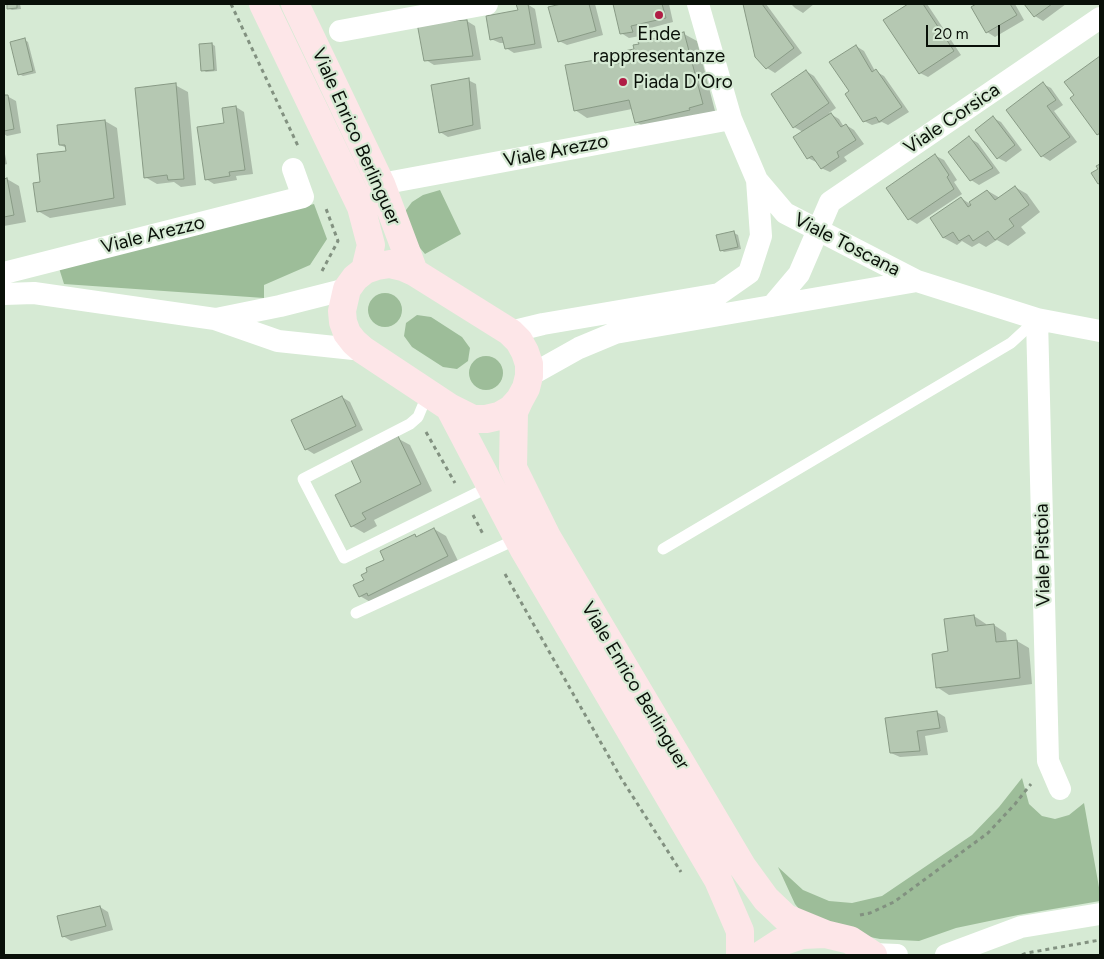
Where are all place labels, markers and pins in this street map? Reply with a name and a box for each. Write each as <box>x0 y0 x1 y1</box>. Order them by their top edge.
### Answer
marker: Ende rappresentanze <box>653 9 665 21</box>
place label: Ende rappresentanze <box>593 23 725 67</box>
place label: Piada D'Oro <box>633 71 733 93</box>
marker: Piada D'Oro <box>617 76 629 88</box>

